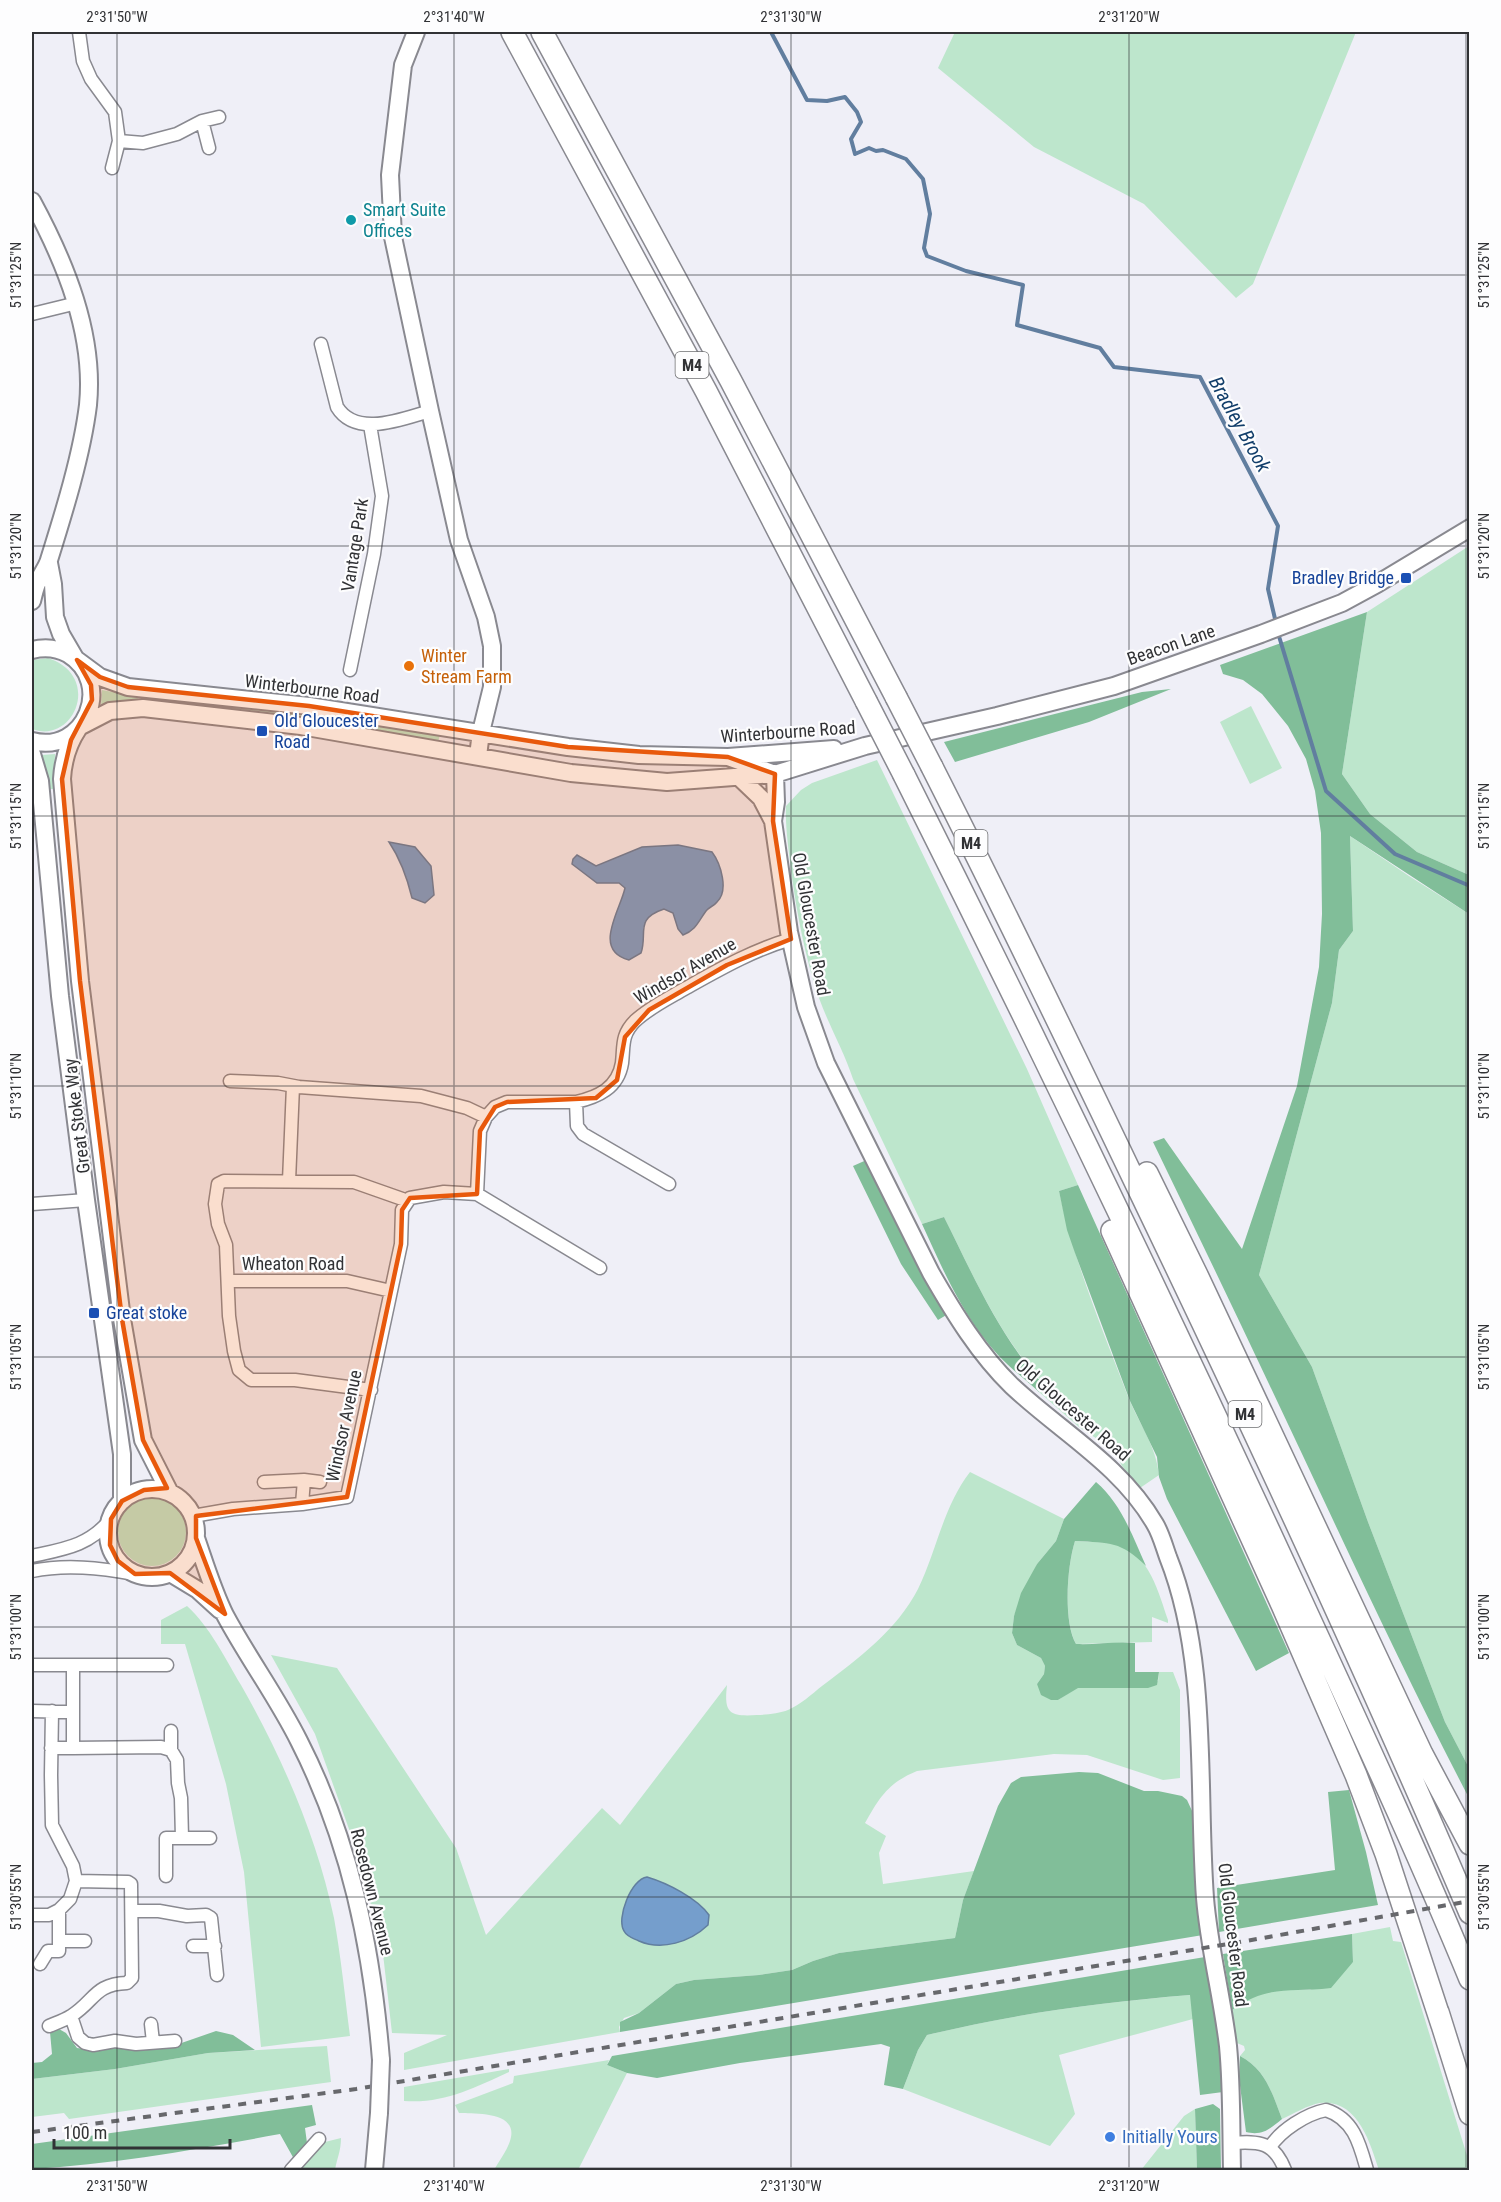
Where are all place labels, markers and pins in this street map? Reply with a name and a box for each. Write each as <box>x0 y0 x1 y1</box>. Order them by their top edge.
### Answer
place label: Smart Suite Offices <box>363 199 446 241</box>
marker: Smart Suite Offices <box>344 213 358 227</box>
place label: Bradley Bridge <box>1292 567 1394 588</box>
marker: Bradley Bridge <box>1399 571 1413 585</box>
place label: Winter Stream Farm <box>421 645 512 687</box>
marker: Winter Stream Farm <box>402 659 416 673</box>
place label: Old Gloucester Road <box>274 710 379 752</box>
marker: Old Gloucester Road <box>255 724 269 738</box>
place label: Great stoke <box>106 1302 187 1323</box>
marker: Great stoke <box>87 1306 101 1320</box>
place label: Initially Yours <box>1122 2126 1218 2147</box>
marker: Initially Yours <box>1103 2130 1117 2144</box>

